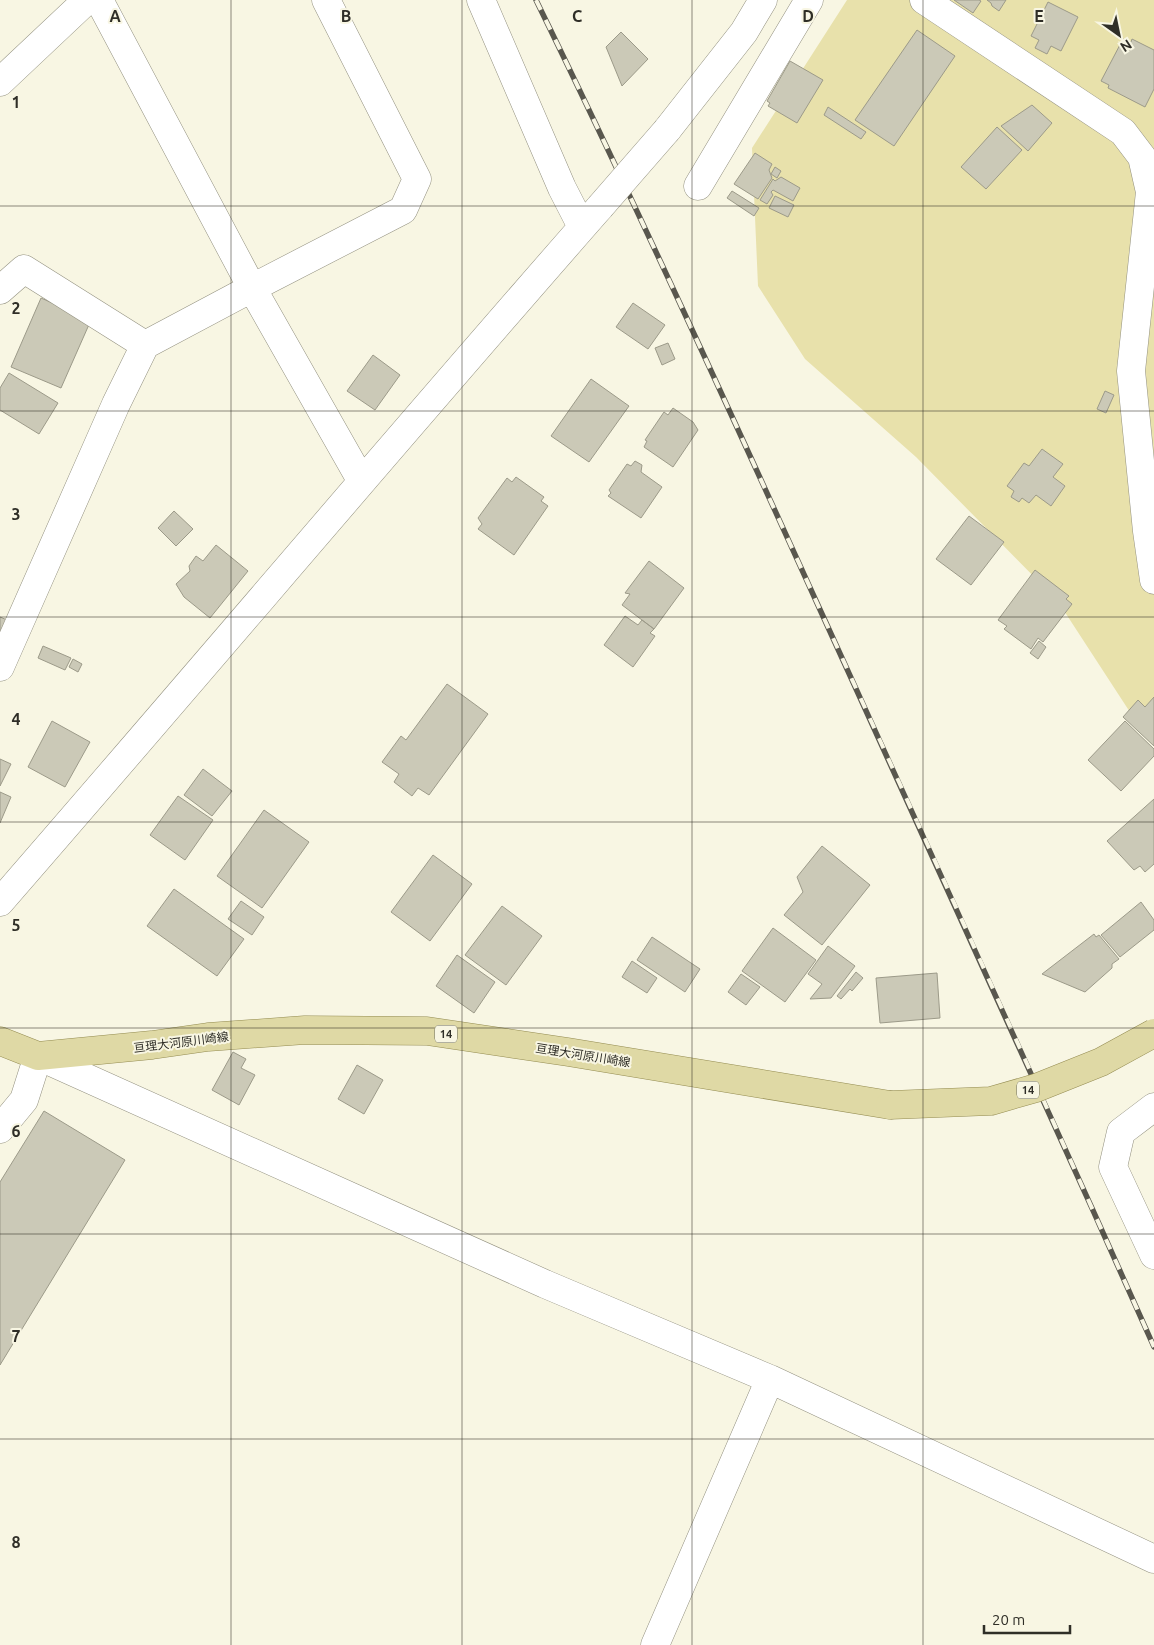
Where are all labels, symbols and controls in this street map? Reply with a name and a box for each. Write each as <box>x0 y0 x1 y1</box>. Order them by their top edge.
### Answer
text: A <box>109 7 121 25</box>
text: B <box>341 7 351 25</box>
text: C <box>572 7 582 25</box>
text: D <box>802 7 814 25</box>
text: E <box>1034 7 1044 25</box>
north arrow <box>1094 10 1144 60</box>
text: N <box>1117 36 1135 55</box>
text: 1 <box>11 93 21 111</box>
text: 2 <box>11 299 21 317</box>
text: 3 <box>11 505 21 523</box>
text: 4 <box>11 710 21 728</box>
text: 5 <box>11 916 21 934</box>
road number: 14 <box>435 1026 457 1042</box>
street label: 亘理大河原川崎線 <box>133 1030 229 1054</box>
street label: 亘理大河原川崎線 <box>535 1041 631 1069</box>
road number: 14 <box>1017 1082 1039 1098</box>
text: 6 <box>11 1122 21 1140</box>
text: 7 <box>11 1327 21 1345</box>
text: 8 <box>11 1533 21 1551</box>
scale bar <box>984 1602 1070 1634</box>
text: 20 m <box>992 1611 1025 1628</box>

